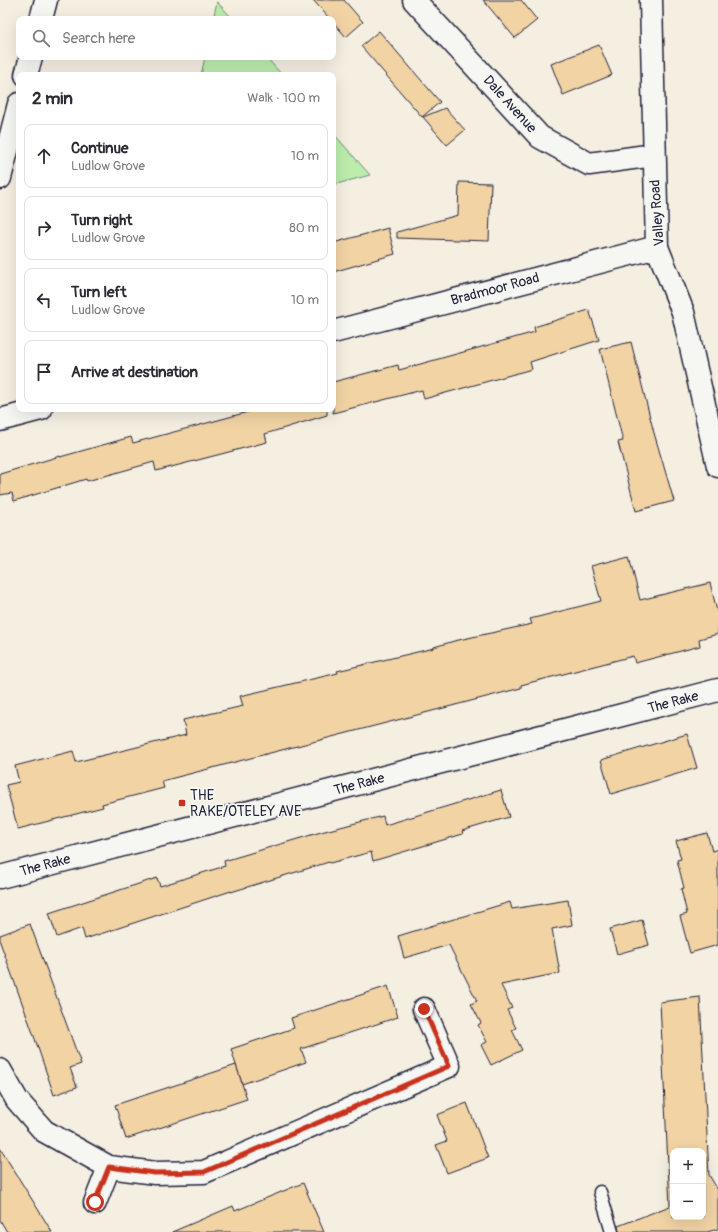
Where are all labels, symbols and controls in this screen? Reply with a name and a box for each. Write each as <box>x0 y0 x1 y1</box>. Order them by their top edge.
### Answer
search box <box>16 16 336 60</box>
icon: search <box>30 27 52 49</box>
text: Search here <box>62 29 135 48</box>
street label: Dale Avenue <box>480 72 540 136</box>
text: 2 min <box>32 88 73 109</box>
text: Walk · 100 m <box>247 90 320 106</box>
text: Continue <box>71 139 129 158</box>
icon: ahead <box>33 145 55 167</box>
text: 10 m <box>291 148 319 164</box>
text: Ludlow Grove <box>71 158 145 174</box>
street label: Valley Road <box>646 179 668 247</box>
text: Turn right <box>71 211 132 230</box>
icon: right <box>33 217 55 239</box>
text: 80 m <box>289 220 319 236</box>
text: Ludlow Grove <box>71 230 145 246</box>
street label: Bradmoor Road <box>449 269 541 309</box>
text: Turn left <box>71 283 127 302</box>
icon: left <box>33 289 55 311</box>
text: 10 m <box>291 292 319 308</box>
text: Ludlow Grove <box>71 302 145 318</box>
icon: arrive <box>33 361 55 383</box>
text: Arrive at destination <box>71 363 198 382</box>
street label: The Rake <box>646 687 700 717</box>
street label: The Rake <box>332 769 386 799</box>
place label: THE RAKE/OTELEY AVE <box>190 787 301 820</box>
marker: THE RAKE/OTELEY AVE <box>177 798 187 808</box>
street label: The Rake <box>18 850 72 880</box>
route end <box>415 1000 433 1018</box>
map controls <box>670 1148 706 1220</box>
button: + <box>670 1148 706 1184</box>
button: − <box>670 1184 706 1220</box>
route start <box>86 1193 104 1211</box>

